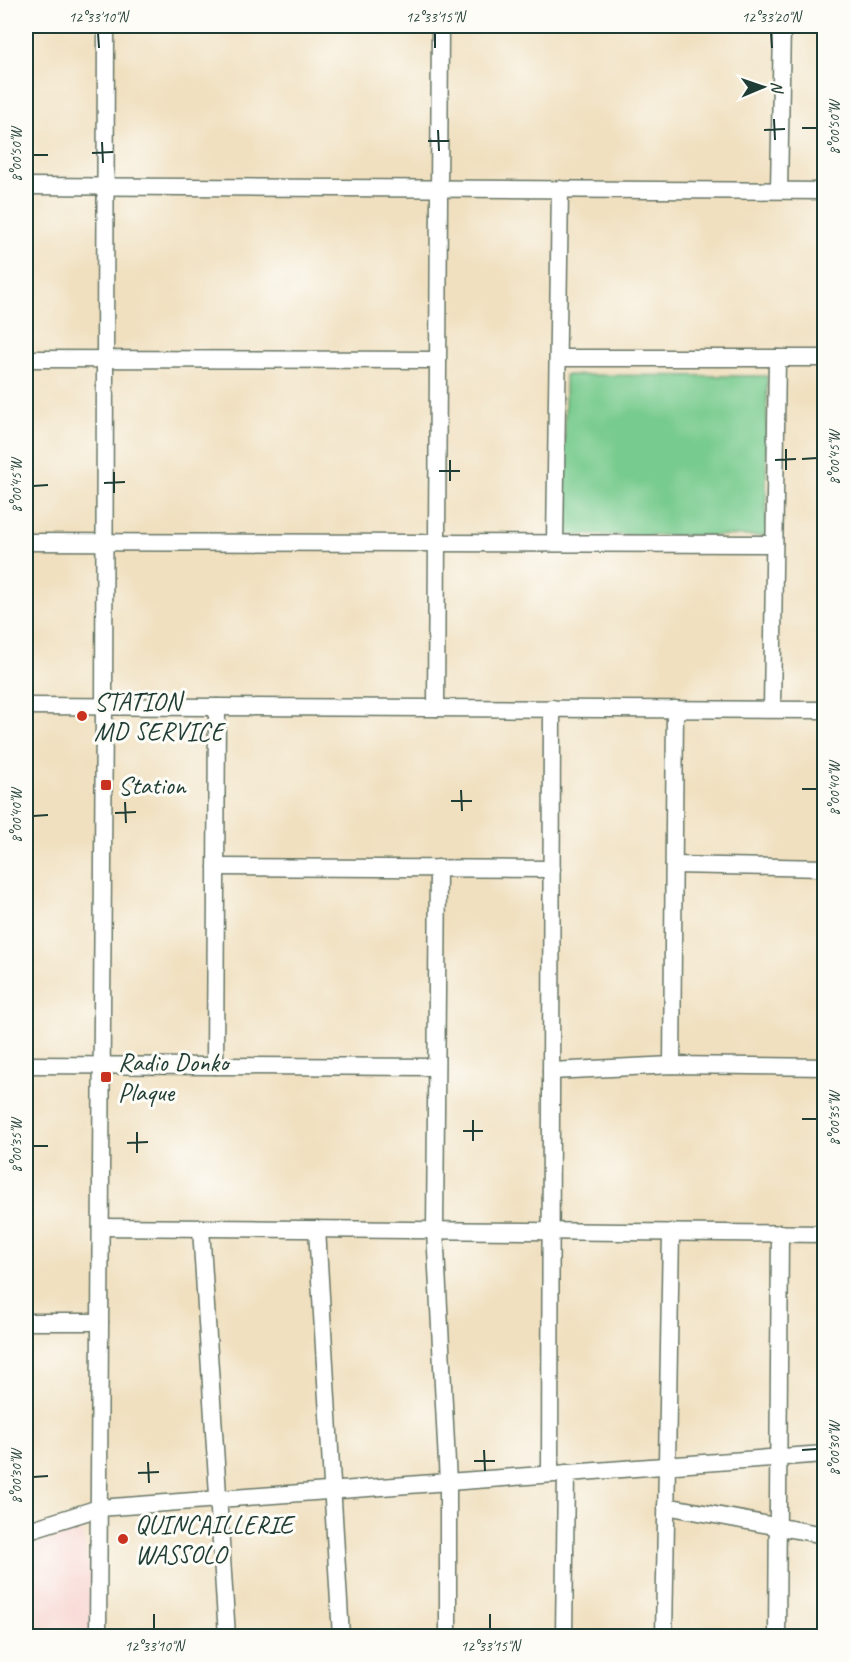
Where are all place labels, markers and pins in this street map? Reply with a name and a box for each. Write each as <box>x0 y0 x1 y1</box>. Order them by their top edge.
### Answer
place label: STATION MD SERVICE <box>94 685 227 748</box>
marker: STATION MD SERVICE <box>75 709 89 723</box>
place label: Station <box>118 769 187 802</box>
marker: Station <box>99 778 113 792</box>
place label: Radio Donko Plaque <box>118 1046 231 1109</box>
marker: Radio Donko Plaque <box>99 1070 113 1084</box>
place label: QUINCAILLERIE WASSOLO <box>135 1508 296 1571</box>
marker: QUINCAILLERIE WASSOLO <box>116 1532 130 1546</box>

